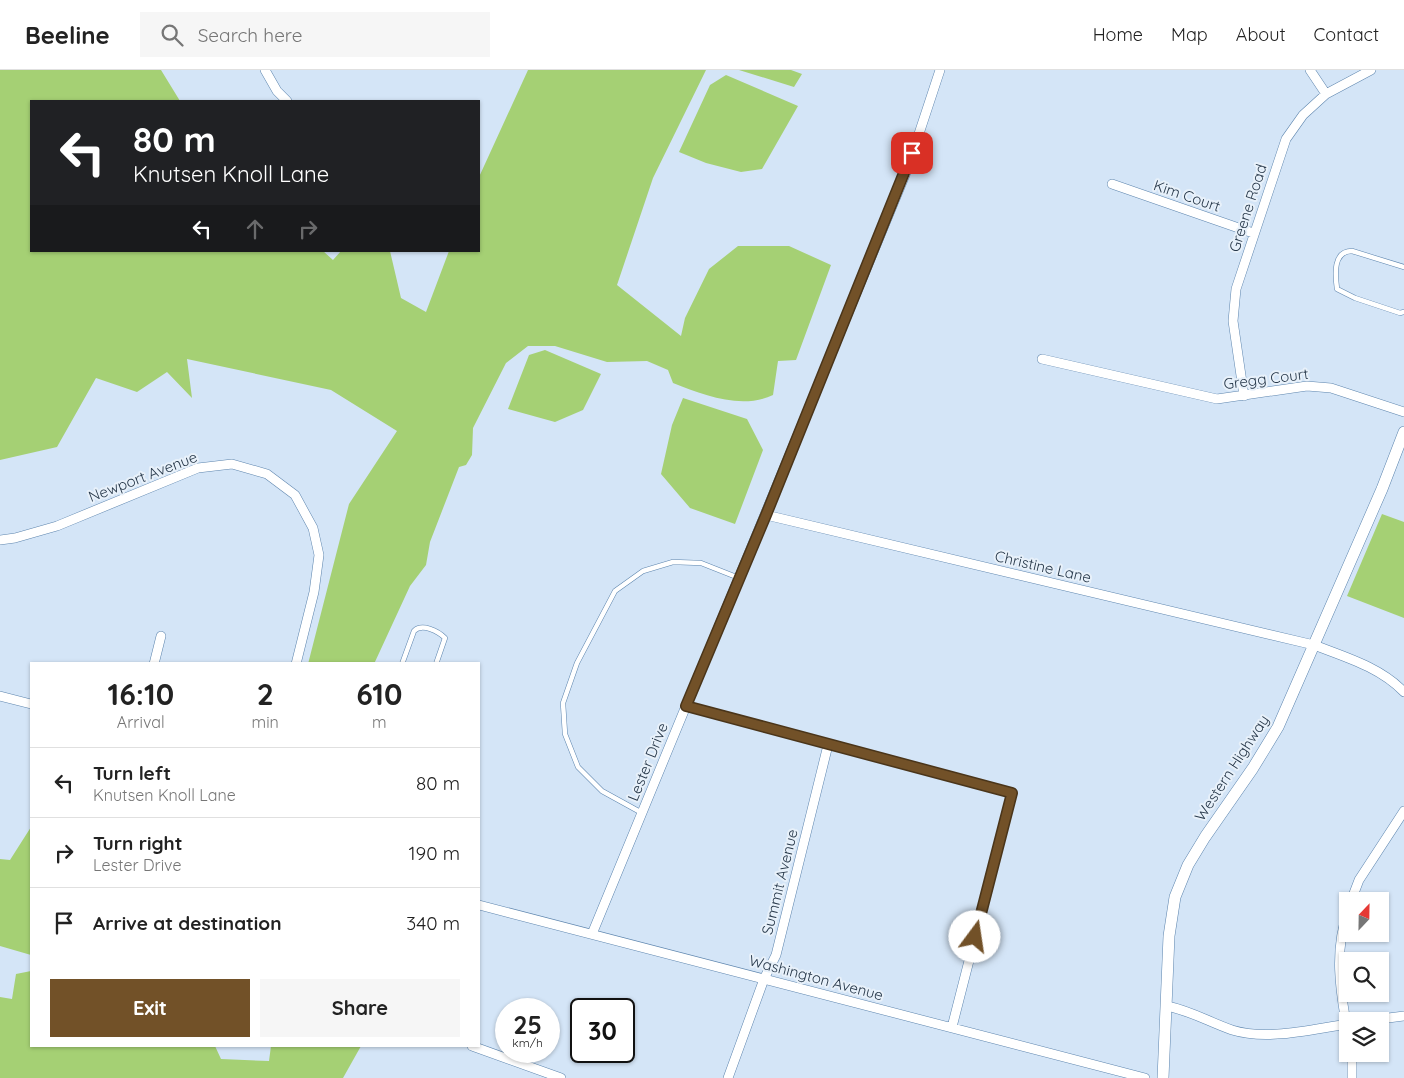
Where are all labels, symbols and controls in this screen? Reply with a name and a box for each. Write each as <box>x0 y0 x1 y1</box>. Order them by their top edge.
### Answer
search box <box>140 12 490 57</box>
text: Beeline <box>25 20 110 50</box>
icon: search <box>158 21 186 49</box>
text: Search here <box>198 23 303 47</box>
text: Home <box>1093 23 1143 46</box>
text: Map <box>1171 23 1208 46</box>
text: About <box>1236 23 1286 46</box>
text: Contact <box>1314 23 1379 46</box>
text: 80 m <box>133 117 216 161</box>
icon: left <box>50 120 115 185</box>
pin <box>891 132 933 174</box>
icon: arrive <box>898 139 926 167</box>
text: Knutsen Knoll Lane <box>133 160 329 188</box>
street label: Greene Road <box>1224 162 1271 254</box>
street label: Kim Court <box>1151 175 1223 216</box>
icon: left <box>188 215 216 243</box>
icon: ahead <box>241 215 269 243</box>
icon: right <box>294 215 322 243</box>
street label: Gregg Court <box>1222 364 1309 393</box>
street label: Newport Avenue <box>86 447 200 506</box>
street label: Christine Lane <box>993 546 1093 587</box>
text: 16:10 <box>108 675 174 713</box>
text: 2 <box>257 675 274 713</box>
text: 610 <box>356 675 402 713</box>
street label: Western Highway <box>1190 711 1273 824</box>
text: Arrival <box>117 712 165 732</box>
text: min <box>252 712 279 732</box>
text: m <box>372 712 387 732</box>
street label: Lester Drive <box>623 720 672 804</box>
text: Turn left <box>93 761 171 785</box>
icon: left <box>50 769 78 797</box>
text: 80 m <box>416 771 460 795</box>
text: Knutsen Knoll Lane <box>93 785 236 805</box>
street label: Summit Avenue <box>757 827 802 937</box>
text: Turn right <box>93 831 182 855</box>
icon: right <box>50 839 78 867</box>
text: 190 m <box>409 841 460 865</box>
text: Lester Drive <box>93 855 181 875</box>
north arrow <box>1339 892 1389 942</box>
map controls <box>1339 892 1389 1062</box>
icon: arrive <box>50 909 78 937</box>
position arrow <box>948 910 1000 962</box>
text: Arrive at destination <box>93 911 282 935</box>
text: 340 m <box>406 911 460 935</box>
street label: Washington Avenue <box>747 950 885 1005</box>
button: search <box>1339 952 1389 1002</box>
button: Exit <box>50 979 250 1037</box>
button: Share <box>260 979 460 1037</box>
speed limit sign: 30 <box>570 998 635 1063</box>
text: 25 <box>513 1009 542 1040</box>
button: layers <box>1339 1012 1389 1062</box>
text: km/h <box>512 1035 543 1050</box>

